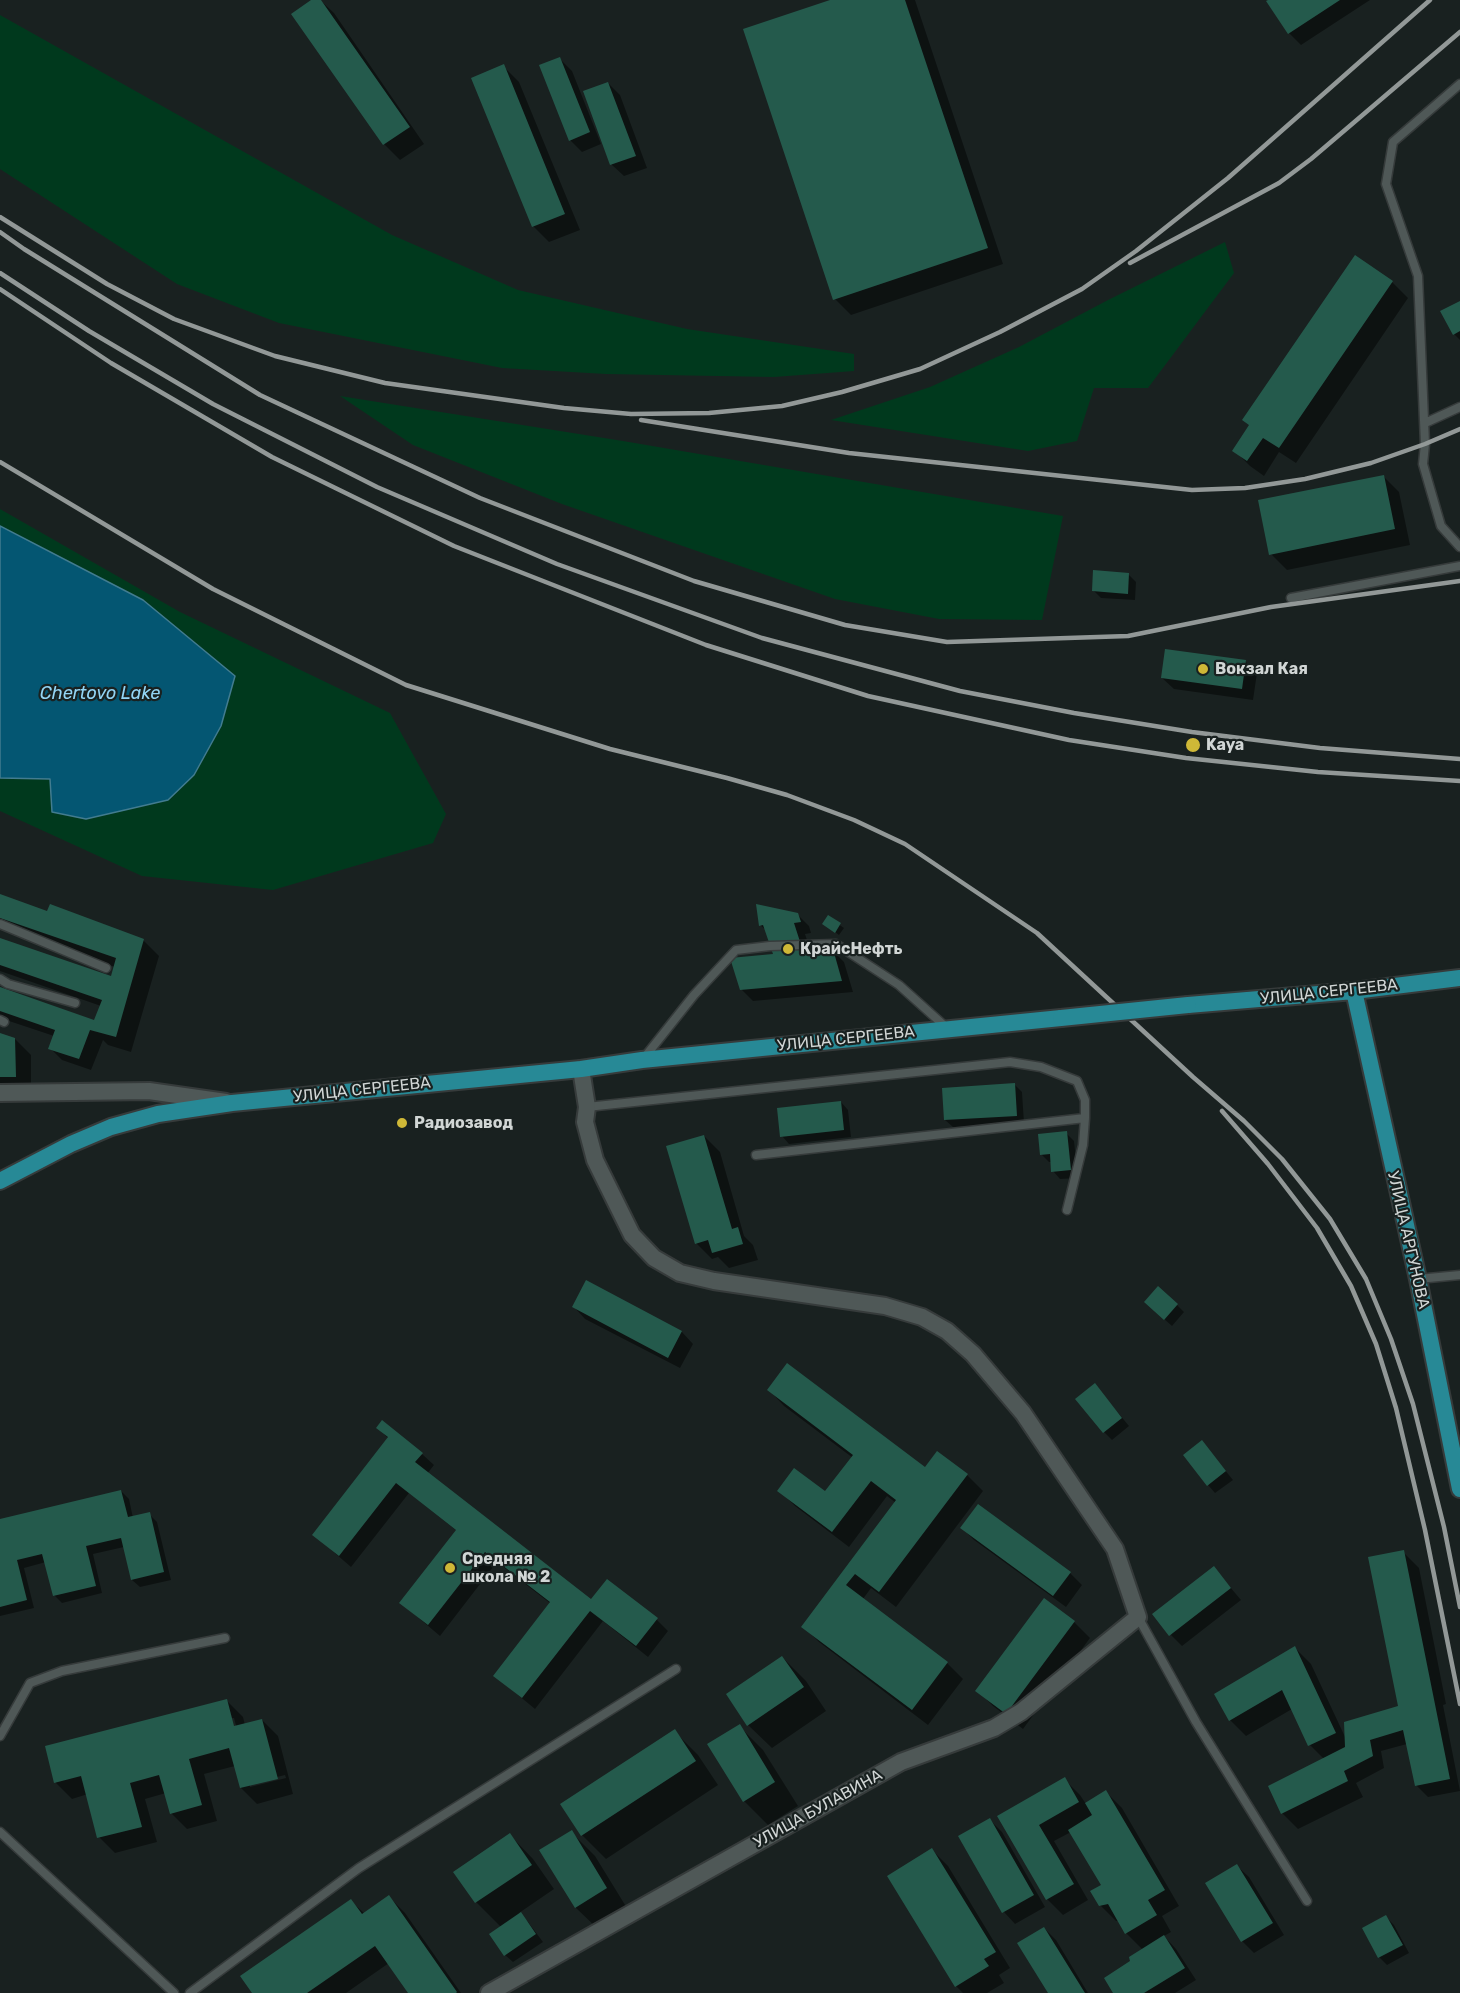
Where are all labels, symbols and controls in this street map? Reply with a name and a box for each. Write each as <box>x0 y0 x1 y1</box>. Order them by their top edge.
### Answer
place label: Вокзал Кая <box>1215 659 1308 679</box>
marker: Вокзал Кая <box>1196 662 1210 676</box>
water label: Chertovo Lake <box>40 683 160 705</box>
place label: Kaya <box>1206 735 1244 755</box>
marker: Kaya <box>1184 736 1202 754</box>
place label: КрайсНефть <box>800 939 902 959</box>
marker: КрайсНефть <box>781 942 795 956</box>
street label: УЛИЦА СЕРГЕЕВА <box>1259 975 1399 1009</box>
street label: УЛИЦА СЕРГЕЕВА <box>776 1022 916 1056</box>
street label: УЛИЦА СЕРГЕЕВА <box>292 1073 432 1107</box>
place label: Радиозавод <box>414 1113 513 1133</box>
marker: Радиозавод <box>395 1116 409 1130</box>
street label: УЛИЦА АРГУНОВА <box>1383 1169 1433 1311</box>
place label: Средняя школа № 2 <box>462 1549 550 1587</box>
marker: Средняя школа № 2 <box>443 1561 457 1575</box>
street label: УЛИЦА БУЛАВИНА <box>750 1766 886 1852</box>

